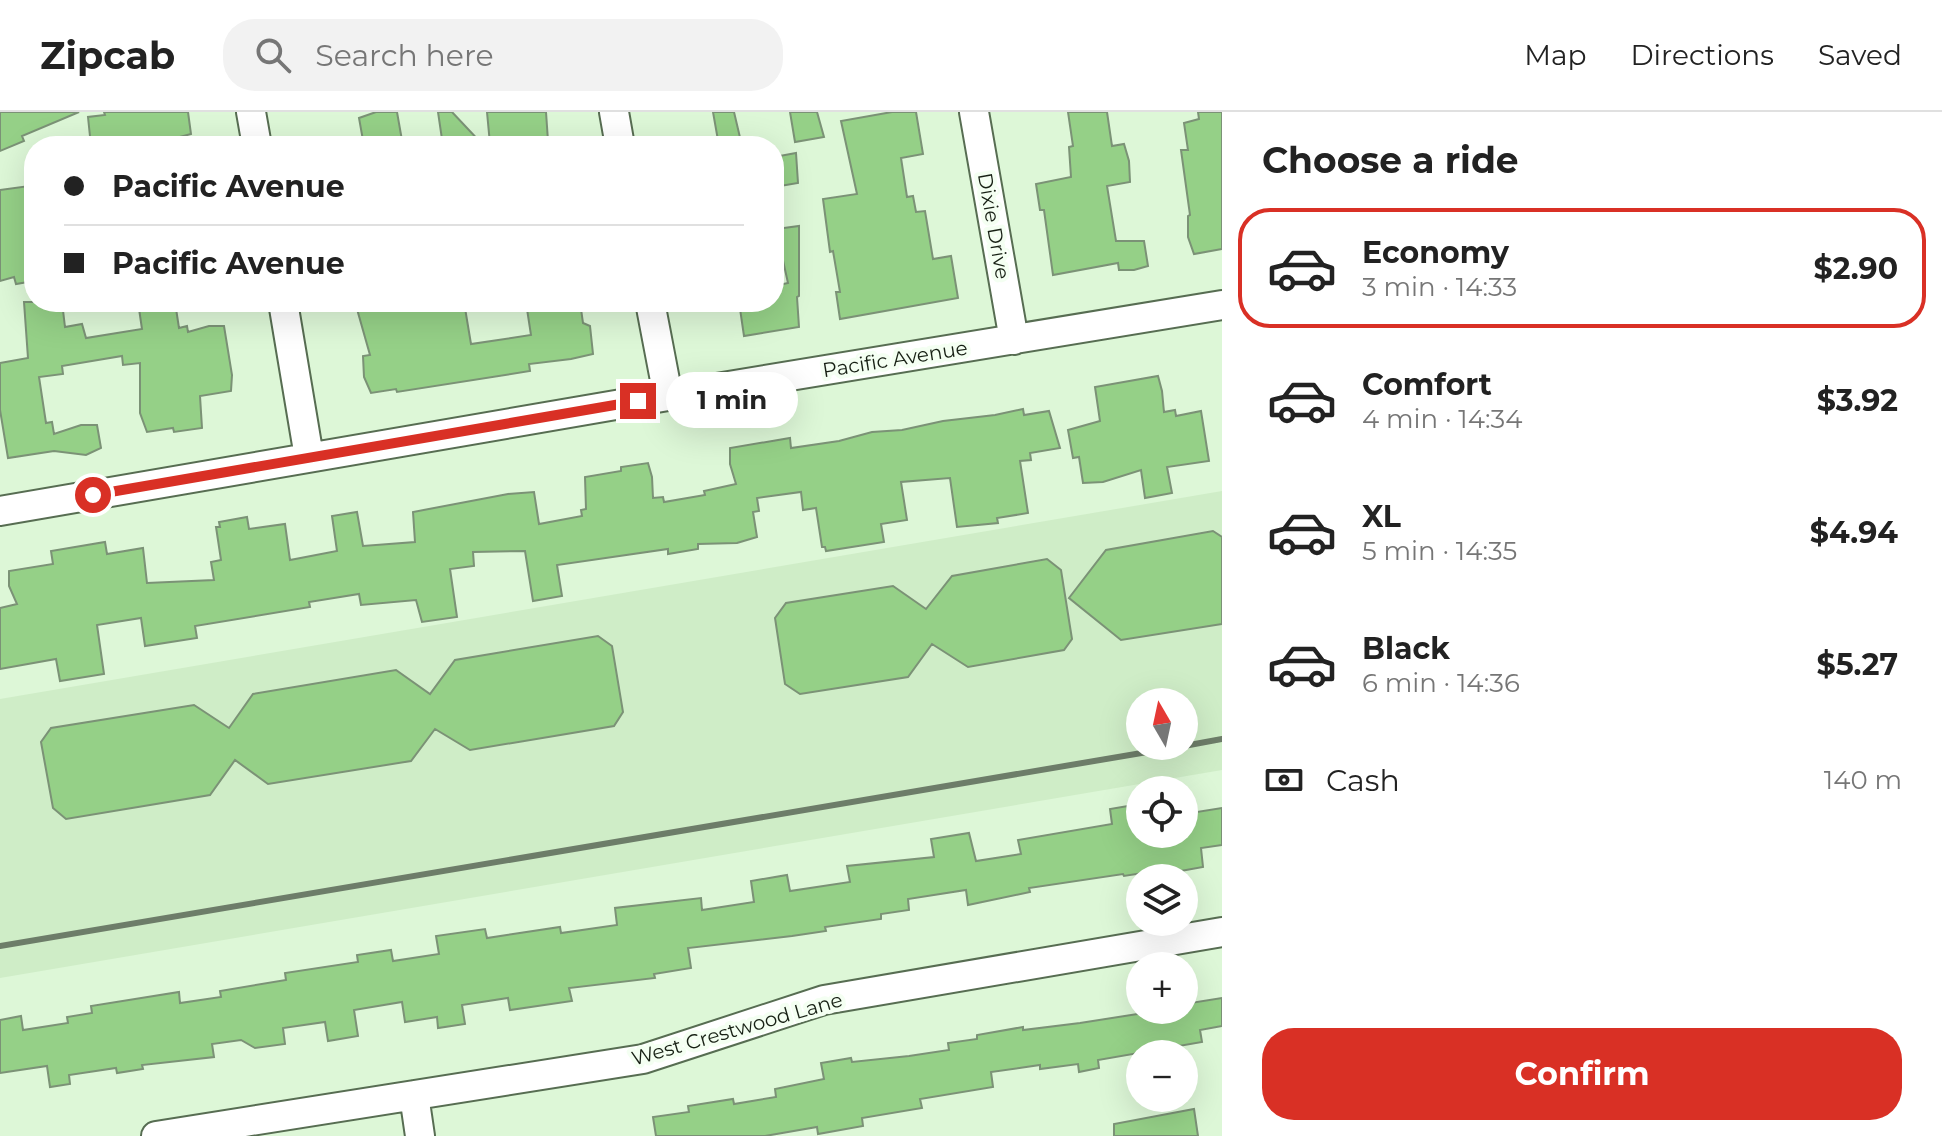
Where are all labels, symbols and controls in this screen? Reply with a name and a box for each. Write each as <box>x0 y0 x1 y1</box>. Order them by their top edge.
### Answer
search box <box>223 19 783 91</box>
text: Zipcab <box>40 32 175 79</box>
icon: search <box>251 33 295 77</box>
text: Search here <box>315 37 494 74</box>
text: Map <box>1524 38 1586 72</box>
text: Directions <box>1630 38 1774 72</box>
text: Saved <box>1818 38 1902 72</box>
text: Choose a ride <box>1262 138 1519 182</box>
text: Pacific Avenue <box>112 168 345 205</box>
street label: Dixie Drive <box>973 171 1015 281</box>
icon: car <box>1266 232 1338 304</box>
text: Economy <box>1362 234 1509 271</box>
text: Pacific Avenue <box>112 245 345 282</box>
text: $2.90 <box>1814 250 1898 287</box>
text: 3 min · 14:33 <box>1362 271 1517 303</box>
street label: Pacific Avenue <box>821 336 969 382</box>
icon: car <box>1266 364 1338 436</box>
text: Comfort <box>1362 366 1492 403</box>
callout: 1 min <box>666 373 798 429</box>
text: $3.92 <box>1817 382 1898 419</box>
route end <box>620 383 656 419</box>
text: 1 min <box>697 384 767 416</box>
text: 4 min · 14:34 <box>1362 403 1522 435</box>
route start <box>75 477 111 513</box>
icon: car <box>1266 496 1338 568</box>
text: XL <box>1362 498 1401 535</box>
text: $4.94 <box>1810 514 1898 551</box>
text: 5 min · 14:35 <box>1362 535 1517 567</box>
icon: car <box>1266 628 1338 700</box>
text: Black <box>1362 630 1450 667</box>
text: $5.27 <box>1817 646 1898 683</box>
text: 6 min · 14:36 <box>1362 667 1520 699</box>
north arrow <box>1126 688 1198 760</box>
map controls <box>1126 688 1198 1112</box>
icon: cash <box>1262 758 1306 802</box>
text: Cash <box>1326 762 1400 799</box>
text: 140 m <box>1824 764 1902 796</box>
button: locate <box>1126 776 1198 848</box>
button: layers <box>1126 864 1198 936</box>
button: + <box>1126 952 1198 1024</box>
street label: West Crestwood Lane <box>629 987 845 1071</box>
button: Confirm <box>1262 1028 1902 1120</box>
button: − <box>1126 1040 1198 1112</box>

